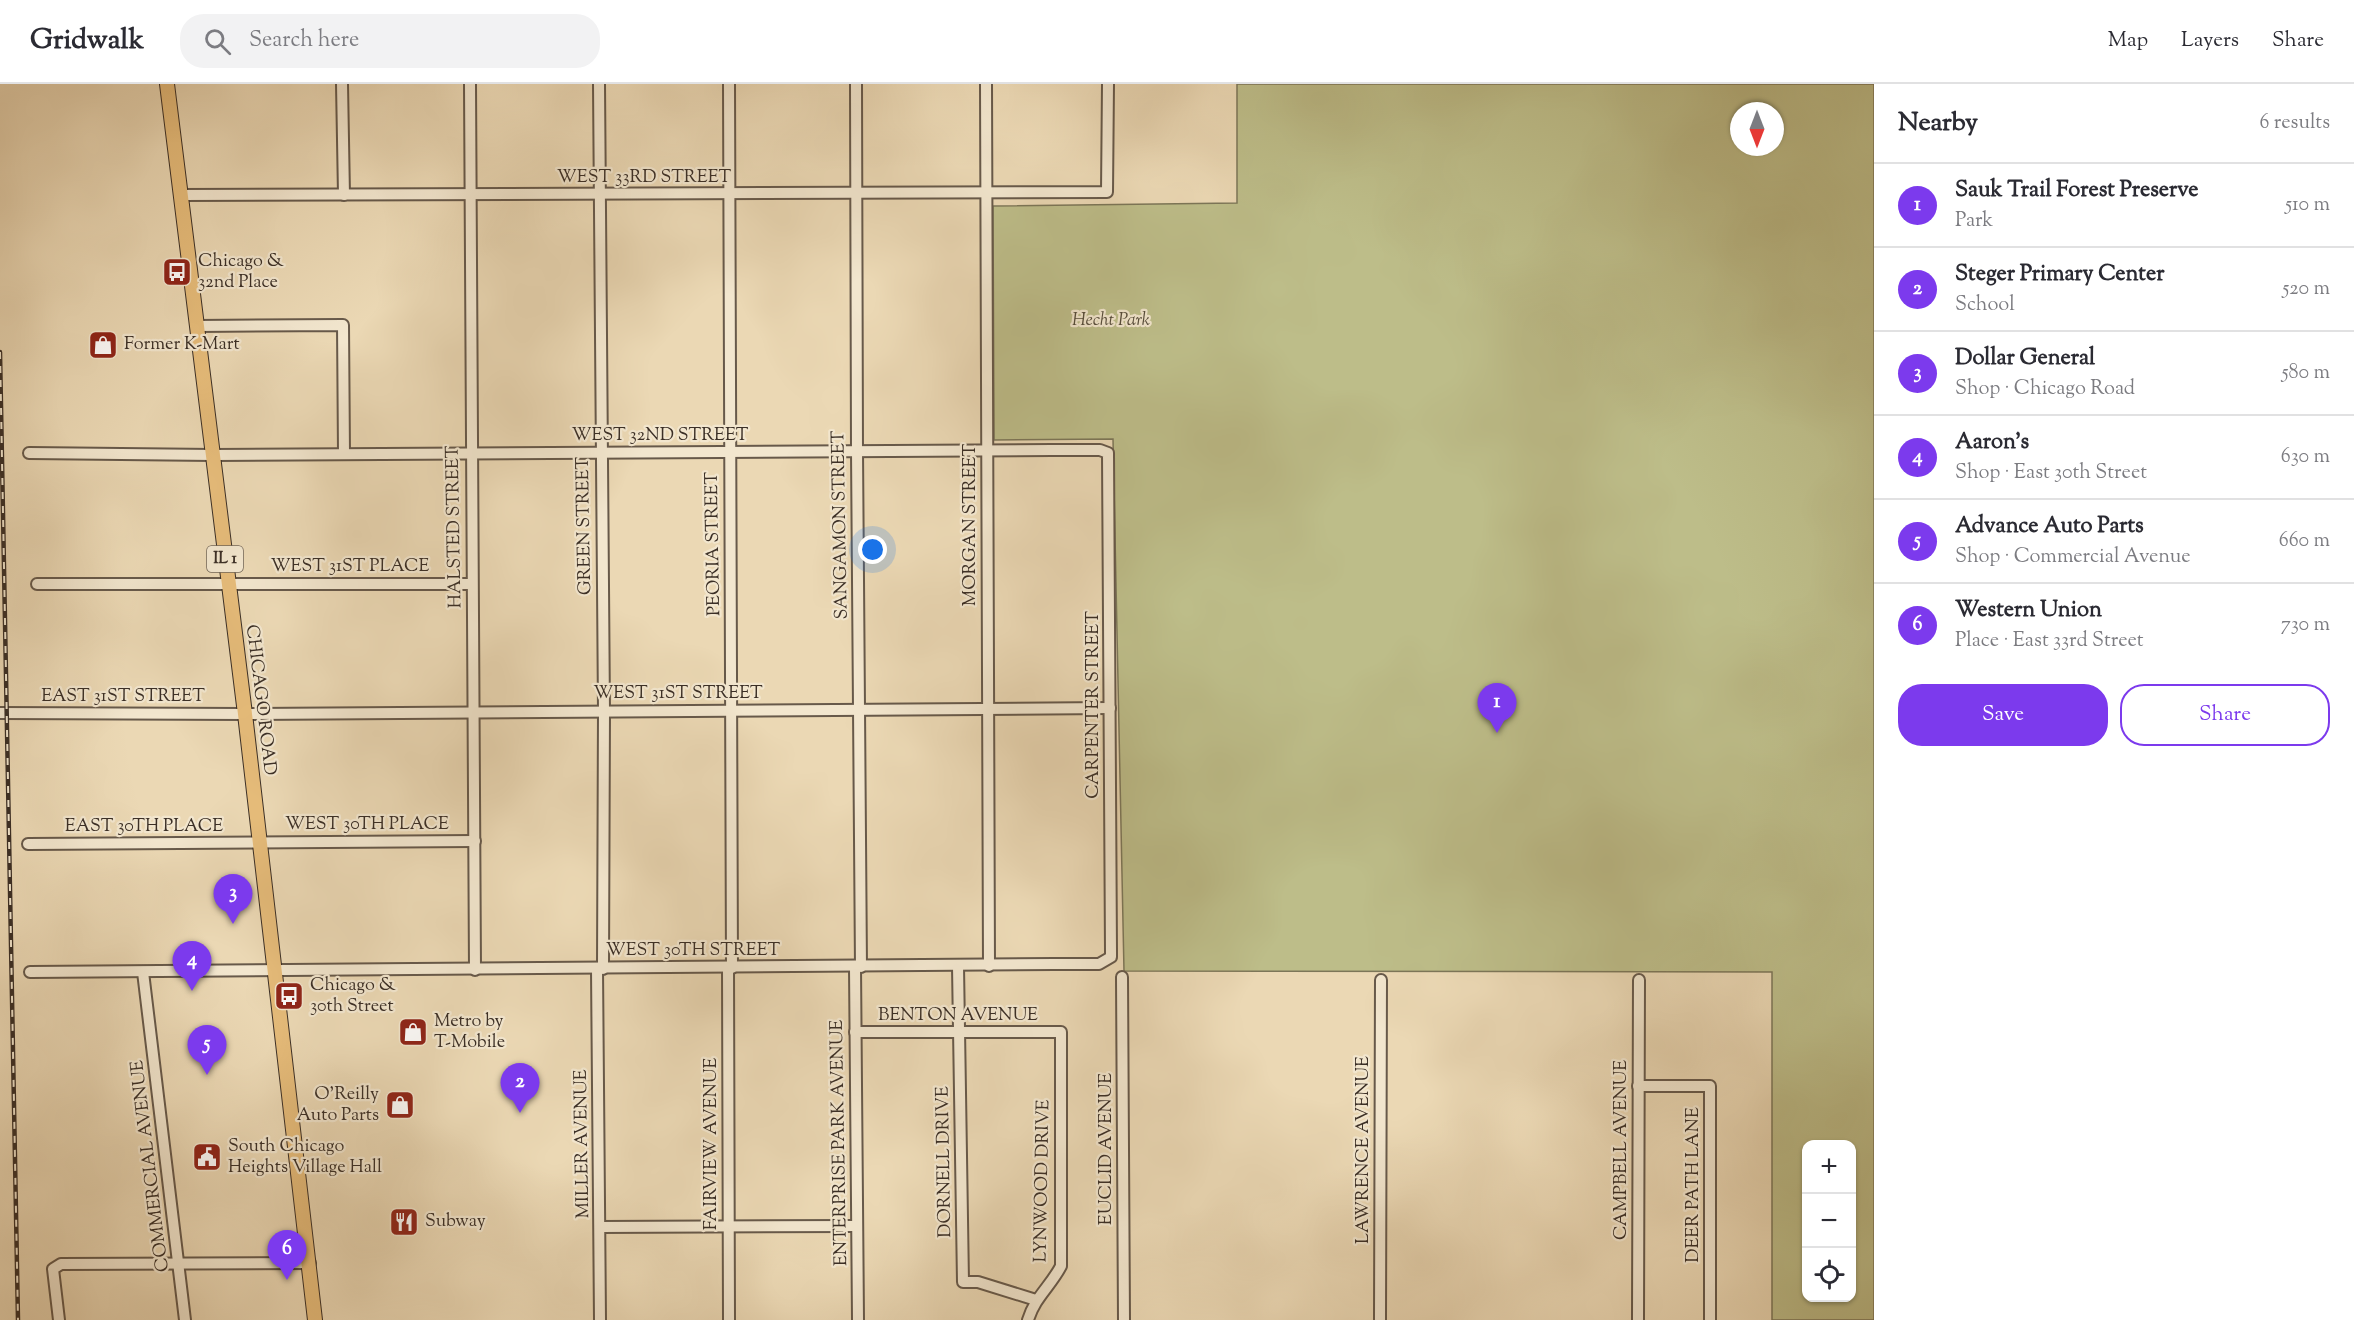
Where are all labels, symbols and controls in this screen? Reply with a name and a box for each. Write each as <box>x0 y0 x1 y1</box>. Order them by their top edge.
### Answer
search box <box>180 14 600 68</box>
text: Gridwalk <box>30 21 144 61</box>
icon: search <box>201 25 234 58</box>
text: Search here <box>249 25 359 57</box>
text: Map <box>2108 26 2148 56</box>
text: Layers <box>2181 26 2239 56</box>
text: Share <box>2272 26 2324 56</box>
north arrow <box>1730 102 1784 156</box>
text: Nearby <box>1898 105 1978 142</box>
text: 6 results <box>2260 109 2330 138</box>
street label: WEST 33RD STREET <box>557 165 732 191</box>
text: Sauk Trail Forest Preserve <box>1955 175 2198 207</box>
text: 1 <box>1914 191 1921 220</box>
text: 510 m <box>2285 191 2330 220</box>
text: Park <box>1955 207 1993 236</box>
place label: Chicago & 32nd Place <box>198 249 284 296</box>
bus stop icon: Chicago & 32nd Place <box>161 256 193 288</box>
text: Steger Primary Center <box>1955 259 2164 291</box>
text: 2 <box>1913 275 1922 304</box>
text: 520 m <box>2282 275 2330 304</box>
text: School <box>1955 291 2015 320</box>
park label: Hecht Park <box>1072 308 1150 334</box>
shop icon: Former K-Mart <box>87 329 119 361</box>
place label: Former K-Mart <box>124 332 240 358</box>
text: Dollar General <box>1955 343 2095 375</box>
text: 3 <box>1913 359 1922 388</box>
text: 580 m <box>2282 359 2330 388</box>
text: Shop · Chicago Road <box>1955 375 2135 404</box>
street label: WEST 32ND STREET <box>572 423 749 449</box>
text: Aaron's <box>1955 427 2029 459</box>
street label: SANGAMON STREET <box>826 430 856 620</box>
text: 4 <box>1912 443 1923 472</box>
text: 630 m <box>2281 443 2330 472</box>
street label: MORGAN STREET <box>958 444 984 606</box>
street label: HALSTED STREET <box>441 445 469 609</box>
street label: GREEN STREET <box>571 456 599 595</box>
text: Shop · East 30th Street <box>1955 459 2147 488</box>
street label: PEORIA STREET <box>700 471 728 616</box>
text: Advance Auto Parts <box>1955 511 2144 543</box>
text: 5 <box>1914 527 1921 556</box>
text: 660 m <box>2279 527 2330 556</box>
your location <box>858 535 887 564</box>
text: Shop · Commercial Avenue <box>1955 543 2191 572</box>
road number: IL 1 <box>207 546 243 572</box>
street label: WEST 31ST PLACE <box>271 554 430 580</box>
text: Western Union <box>1955 595 2102 627</box>
street label: CARPENTER STREET <box>1081 611 1107 799</box>
text: 6 <box>1913 611 1922 640</box>
text: 730 m <box>2281 611 2330 640</box>
street label: CHICAGO ROAD <box>238 623 282 777</box>
text: Place · East 33rd Street <box>1955 627 2144 656</box>
street label: WEST 31ST STREET <box>593 681 763 707</box>
street label: EAST 31ST STREET <box>41 684 205 710</box>
pin: 1 <box>1478 684 1516 733</box>
button: Save <box>1898 684 2108 746</box>
button: Share <box>2120 684 2330 746</box>
street label: WEST 30TH PLACE <box>285 812 449 838</box>
street label: EAST 30TH PLACE <box>65 814 223 840</box>
pin: 3 <box>214 874 252 924</box>
street label: WEST 30TH STREET <box>606 938 781 964</box>
pin: 4 <box>172 942 212 991</box>
place label: Chicago & 30th Street <box>310 973 396 1020</box>
bus stop icon: Chicago & 30th Street <box>273 980 305 1012</box>
street label: BENTON AVENUE <box>878 1003 1038 1029</box>
place label: Metro by T-Mobile <box>434 1009 505 1056</box>
shop icon: Metro by T-Mobile <box>397 1016 429 1048</box>
street label: ENTERPRISE PARK AVENUE <box>825 1019 855 1266</box>
pin: 5 <box>188 1026 226 1075</box>
street label: LAWRENCE AVENUE <box>1351 1056 1377 1244</box>
street label: FAIRVIEW AVENUE <box>699 1058 725 1230</box>
street label: COMMERCIAL AVENUE <box>125 1059 177 1273</box>
street label: CAMPBELL AVENUE <box>1609 1060 1635 1240</box>
pin: 2 <box>500 1064 540 1113</box>
street label: MILLER AVENUE <box>569 1069 597 1219</box>
street label: EUCLID AVENUE <box>1094 1073 1120 1225</box>
place label: O'Reilly Auto Parts <box>297 1082 379 1129</box>
street label: DORNELL DRIVE <box>931 1086 959 1238</box>
shop icon: O'Reilly Auto Parts <box>384 1089 416 1121</box>
street label: LYNWOOD DRIVE <box>1029 1099 1057 1263</box>
street label: DEER PATH LANE <box>1681 1107 1707 1263</box>
place label: South Chicago Heights Village Hall <box>228 1134 382 1181</box>
map controls <box>1802 1140 1856 1302</box>
button: + <box>1802 1140 1856 1194</box>
public building icon: South Chicago Heights Village Hall <box>191 1141 223 1173</box>
button: − <box>1802 1194 1856 1248</box>
restaurant icon: Subway <box>388 1206 420 1238</box>
place label: Subway <box>425 1209 486 1235</box>
pin: 6 <box>268 1230 306 1280</box>
button: locate <box>1802 1248 1856 1302</box>

